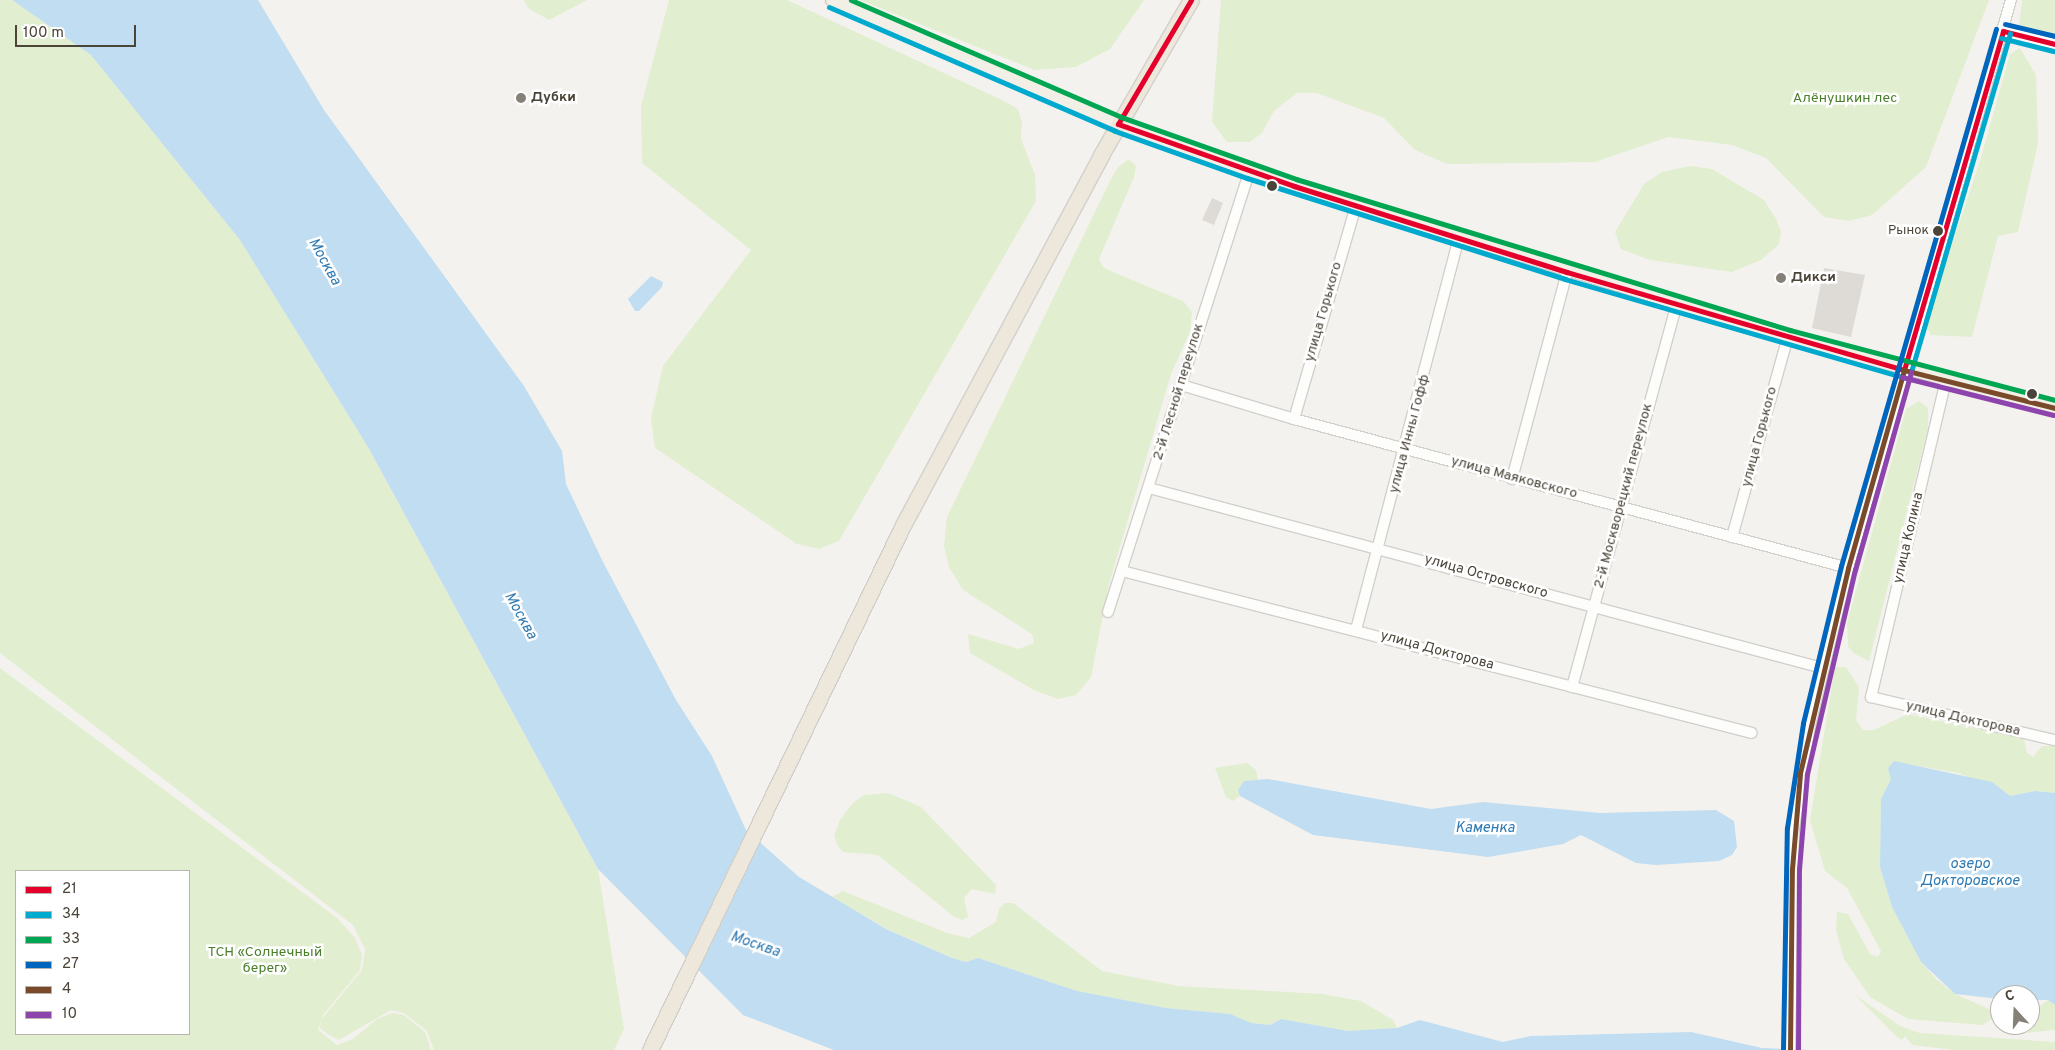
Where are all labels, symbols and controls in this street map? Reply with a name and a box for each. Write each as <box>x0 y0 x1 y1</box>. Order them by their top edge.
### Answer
scale bar <box>18 15 139 47</box>
text: 100 m <box>23 24 64 43</box>
place label: Дубки <box>531 90 576 106</box>
park label: Алёнушкин лес <box>1793 91 1897 107</box>
marker: Дубки <box>515 92 527 104</box>
unlabelled marker <box>1267 181 1277 191</box>
place label: Рынок <box>1888 223 1929 239</box>
marker: Рынок <box>1933 226 1943 236</box>
water label: Москва <box>304 235 344 289</box>
street label: улица Горького <box>1302 260 1346 364</box>
place label: Дикси <box>1791 270 1836 286</box>
marker: Дикси <box>1775 272 1787 284</box>
street label: 2-й Лесной переулок <box>1150 322 1208 462</box>
street label: улица Инны Гофф <box>1386 373 1434 495</box>
street label: улица Горького <box>1739 385 1781 489</box>
unlabelled marker <box>2027 389 2037 399</box>
street label: 2-й Москворецкий переулок <box>1591 402 1657 590</box>
street label: улица Маяковского <box>1449 453 1579 503</box>
street label: улица Колина <box>1890 491 1928 585</box>
street label: улица Островского <box>1422 551 1550 603</box>
water label: Москва <box>500 589 540 643</box>
street label: улица Докторова <box>1378 628 1496 674</box>
street label: улица Докторова <box>1904 698 2022 740</box>
water label: Каменка <box>1455 820 1515 838</box>
water label: озеро Докторовское <box>1921 855 2019 890</box>
legend <box>15 870 190 1035</box>
text: 21 <box>62 880 77 899</box>
text: 34 <box>62 905 80 924</box>
water label: Москва <box>728 928 782 962</box>
text: 33 <box>62 930 80 949</box>
park label: ТСН «Солнечный берег» <box>208 945 322 978</box>
text: 27 <box>62 955 79 974</box>
text: 4 <box>62 980 71 999</box>
north arrow <box>1990 985 2040 1035</box>
text: С <box>2003 987 2017 1006</box>
text: 10 <box>62 1005 77 1024</box>

